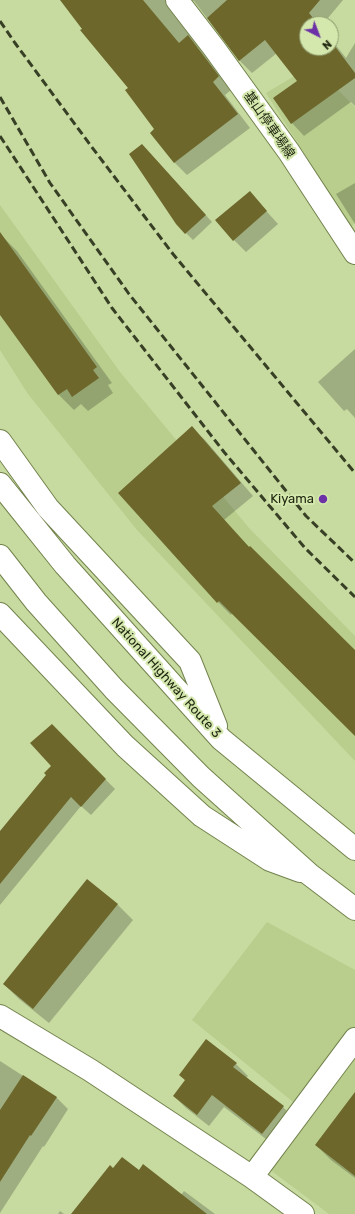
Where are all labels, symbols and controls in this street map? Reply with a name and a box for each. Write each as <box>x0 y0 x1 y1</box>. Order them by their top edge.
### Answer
north arrow <box>299 16 339 56</box>
text: N <box>319 37 334 52</box>
street label: 基山停車場線 <box>240 89 298 161</box>
place label: Kiyama <box>270 491 314 507</box>
marker: Kiyama <box>317 493 329 505</box>
street label: National Highway Route 3 <box>108 615 224 741</box>

